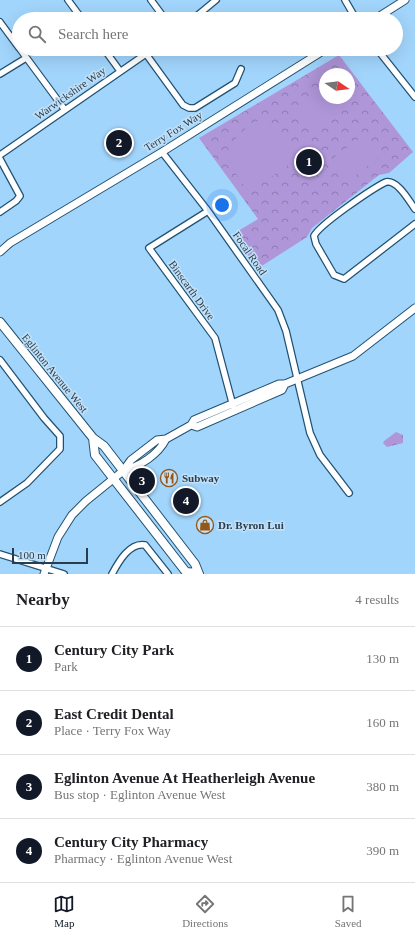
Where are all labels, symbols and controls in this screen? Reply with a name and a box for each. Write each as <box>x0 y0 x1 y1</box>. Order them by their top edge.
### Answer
search box <box>12 12 403 56</box>
icon: search <box>26 23 48 45</box>
text: Search here <box>58 26 128 42</box>
street label: Warwickshire Way <box>32 64 108 122</box>
north arrow <box>319 68 355 104</box>
street label: Terry Fox Way <box>142 108 205 154</box>
pin: 2 <box>106 128 132 158</box>
pin: 1 <box>296 147 322 177</box>
your location <box>212 195 232 215</box>
street label: Focal Road <box>231 229 270 277</box>
street label: Binscarth Drive <box>167 258 217 322</box>
street label: Eglinton Avenue West <box>20 331 90 415</box>
pin: 3 <box>129 466 155 496</box>
restaurant icon: Subway <box>159 468 179 488</box>
place label: Subway <box>182 472 220 484</box>
pin: 4 <box>173 486 199 516</box>
shop icon: Dr. Byron Lui <box>195 515 215 535</box>
place label: Dr. Byron Lui <box>218 519 284 531</box>
scale bar <box>12 546 88 565</box>
text: 100 m <box>18 549 46 561</box>
text: Nearby <box>16 590 70 609</box>
text: 4 results <box>355 592 399 607</box>
text: Century City Park <box>54 642 174 658</box>
text: 1 <box>26 651 32 666</box>
text: 130 m <box>366 651 399 666</box>
text: Park <box>54 659 78 674</box>
text: East Credit Dental <box>54 706 174 722</box>
text: 2 <box>26 715 32 730</box>
text: 160 m <box>366 715 399 730</box>
text: Place · Terry Fox Way <box>54 723 171 738</box>
text: Eglinton Avenue At Heatherleigh Avenue <box>54 770 315 786</box>
text: 3 <box>26 779 32 794</box>
text: 380 m <box>366 779 399 794</box>
text: Bus stop · Eglinton Avenue West <box>54 787 225 802</box>
text: Century City Pharmacy <box>54 834 208 850</box>
text: 4 <box>26 843 32 858</box>
text: 390 m <box>366 843 399 858</box>
text: Pharmacy · Eglinton Avenue West <box>54 851 232 866</box>
tab: Map <box>53 893 75 929</box>
tab: Directions <box>182 893 228 929</box>
tab: Saved <box>335 893 362 929</box>

